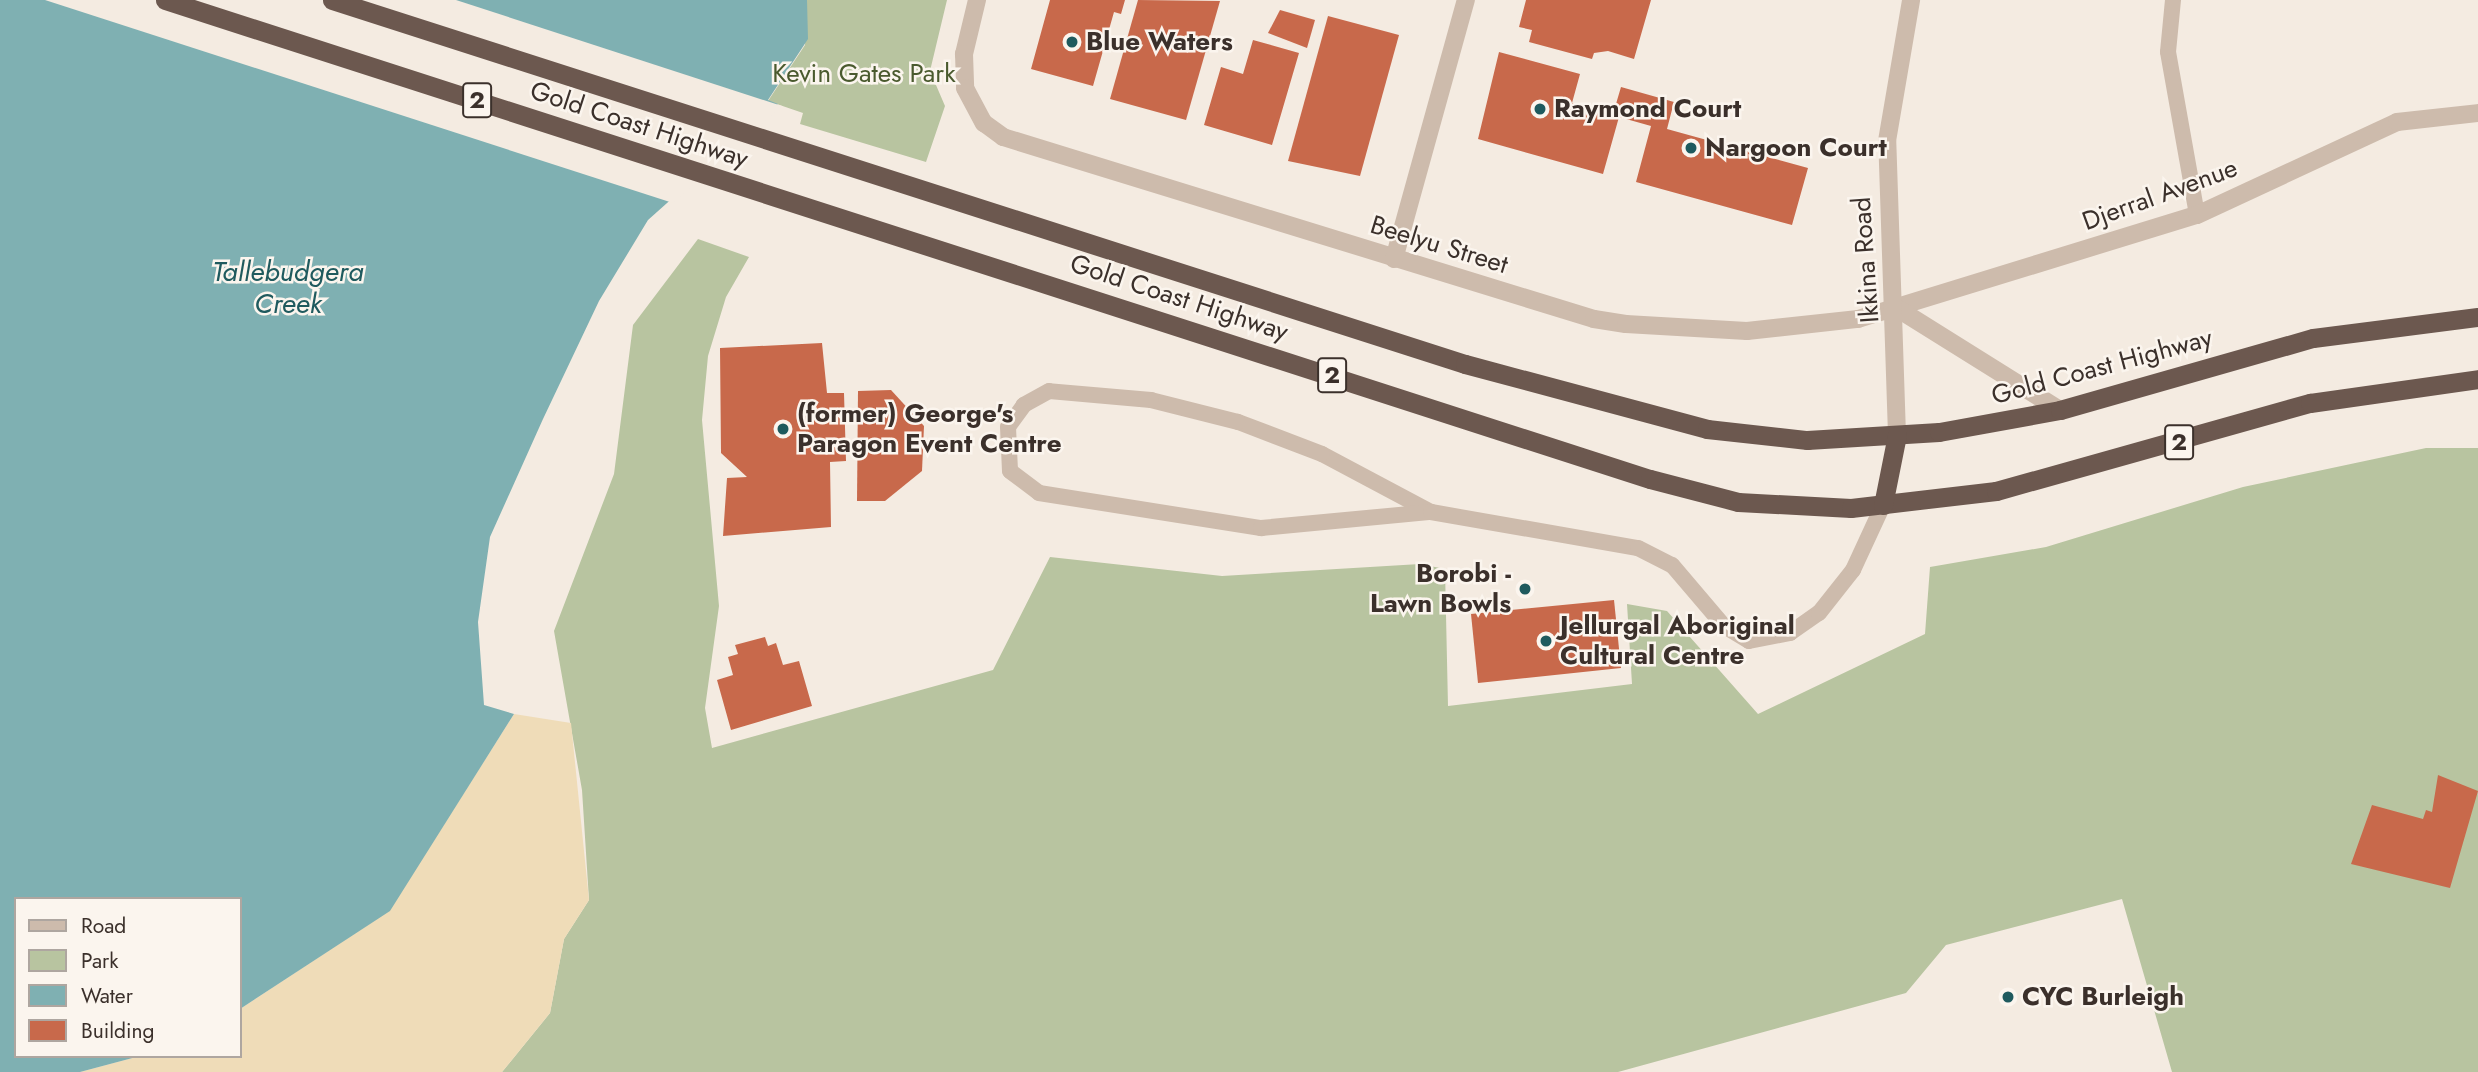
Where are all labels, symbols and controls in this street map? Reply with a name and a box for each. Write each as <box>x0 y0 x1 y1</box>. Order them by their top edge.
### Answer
place label: Blue Waters <box>1086 26 1233 58</box>
marker: Blue Waters <box>1064 34 1080 50</box>
park label: Kevin Gates Park <box>772 58 956 90</box>
street label: Gold Coast Highway <box>526 75 752 175</box>
road number: 2 <box>461 80 493 120</box>
place label: Raymond Court <box>1554 93 1741 125</box>
marker: Raymond Court <box>1532 101 1548 117</box>
place label: Nargoon Court <box>1705 132 1887 164</box>
marker: Nargoon Court <box>1683 140 1699 156</box>
street label: Djerral Avenue <box>2078 153 2242 237</box>
street label: Ikkina Road <box>1846 196 1886 324</box>
street label: Beelyu Street <box>1366 209 1512 281</box>
street label: Gold Coast Highway <box>1066 248 1292 348</box>
water label: Tallebudgera Creek <box>212 255 364 321</box>
street label: Gold Coast Highway <box>1988 323 2216 411</box>
road number: 2 <box>1316 354 1348 396</box>
place label: (former) George's Paragon Event Centre <box>797 398 1062 460</box>
marker: (former) George's Paragon Event Centre <box>775 421 791 437</box>
road number: 2 <box>2163 422 2195 462</box>
place label: Borobi - Lawn Bowls <box>1370 558 1511 620</box>
marker: Borobi - Lawn Bowls <box>1517 581 1533 597</box>
place label: Jellurgal Aboriginal Cultural Centre <box>1560 610 1795 672</box>
marker: Jellurgal Aboriginal Cultural Centre <box>1538 633 1554 649</box>
legend <box>14 897 242 1058</box>
text: Road <box>81 911 126 941</box>
text: Park <box>81 946 118 976</box>
text: Water <box>81 981 133 1011</box>
place label: CYC Burleigh <box>2022 981 2184 1013</box>
marker: CYC Burleigh <box>2000 989 2016 1005</box>
text: Building <box>81 1016 154 1046</box>

